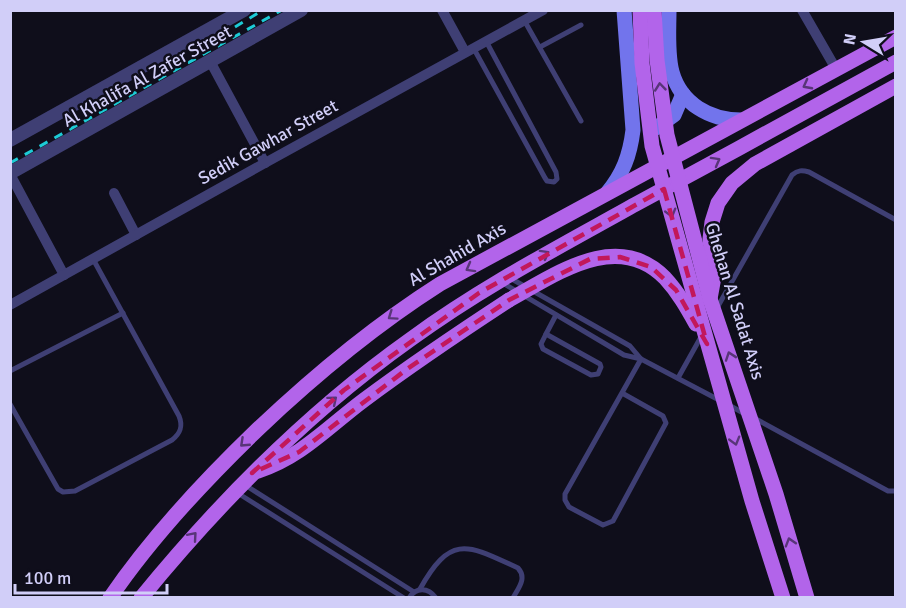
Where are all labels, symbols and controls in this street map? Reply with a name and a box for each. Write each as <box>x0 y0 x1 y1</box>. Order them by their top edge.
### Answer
north arrow <box>834 12 894 72</box>
street label: Al Khalifa Al Zafer Street <box>58 20 236 132</box>
text: N <box>839 32 861 47</box>
one-way arrow <box>803 78 813 89</box>
one-way arrow <box>654 82 667 91</box>
street label: Sedik Gawhar Street <box>194 94 342 190</box>
one-way arrow <box>710 157 720 168</box>
one-way arrow <box>663 208 676 218</box>
street label: Al Shahid Axis <box>404 217 510 291</box>
street label: Ghehan Al Sadat Axis <box>701 220 769 382</box>
one-way arrow <box>539 250 549 261</box>
one-way arrow <box>465 261 476 272</box>
one-way arrow <box>387 309 398 320</box>
one-way arrow <box>724 351 737 362</box>
one-way arrow <box>326 396 337 407</box>
one-way arrow <box>728 435 740 446</box>
one-way arrow <box>240 436 250 447</box>
one-way arrow <box>186 532 197 542</box>
one-way arrow <box>785 537 797 547</box>
scale bar <box>15 557 166 595</box>
text: 100 m <box>24 567 71 589</box>

